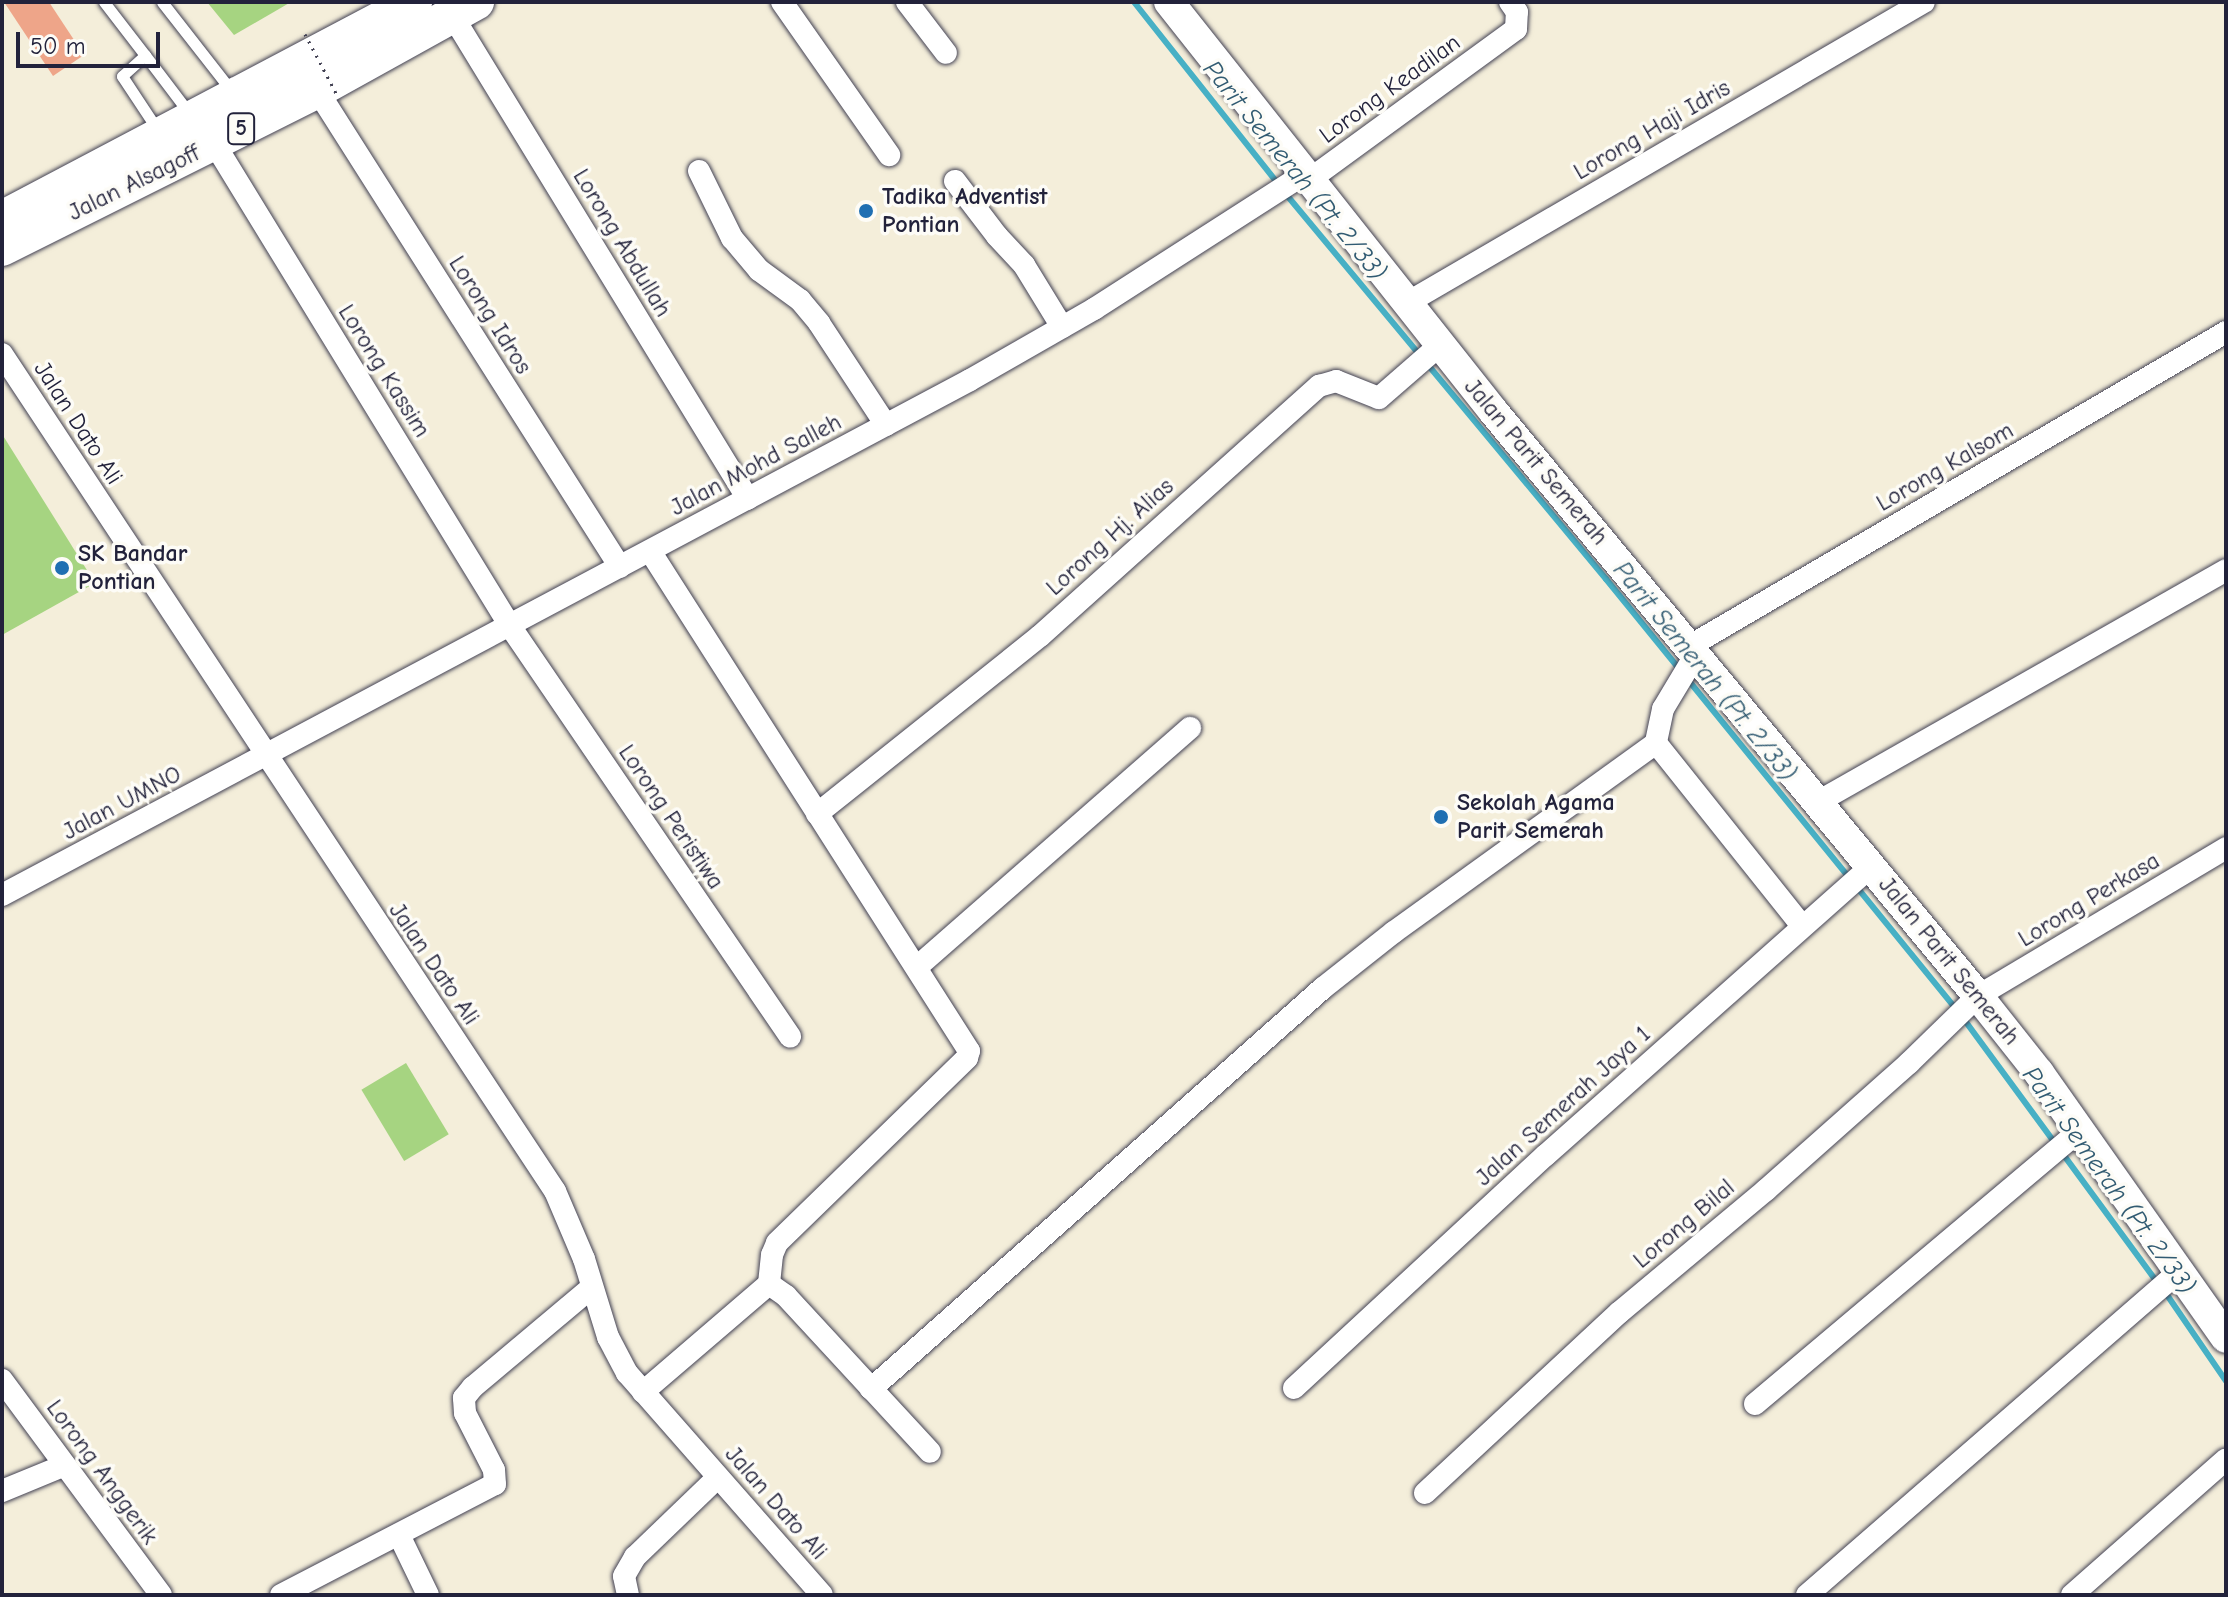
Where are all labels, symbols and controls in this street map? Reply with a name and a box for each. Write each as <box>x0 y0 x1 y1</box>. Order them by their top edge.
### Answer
scale bar <box>20 16 164 66</box>
street label: Lorong Keadilan <box>1314 28 1466 150</box>
text: 50 m <box>30 32 86 60</box>
water label: Parit Semerah (Pt. 2/33) <box>1196 55 1392 287</box>
street label: Lorong Haji Idris <box>1569 74 1735 186</box>
road number: 5 <box>227 111 255 147</box>
street label: Jalan Alsagoff <box>64 139 204 227</box>
street label: Lorong Abdullah <box>566 164 678 322</box>
place label: Tadika Adventist Pontian <box>882 183 1047 239</box>
marker: Tadika Adventist Pontian <box>857 202 875 220</box>
street label: Lorong Idros <box>442 251 538 379</box>
street label: Lorong Kassim <box>332 299 436 443</box>
street label: Jalan Dato Ali <box>27 356 129 490</box>
street label: Jalan Parit Semerah <box>1458 373 1614 551</box>
street label: Jalan Mohd Salleh <box>665 408 847 522</box>
street label: Lorong Kalsom <box>1871 416 2019 518</box>
street label: Lorong Hj. Alias <box>1040 472 1180 602</box>
place label: SK Bandar Pontian <box>78 540 187 596</box>
water label: Parit Semerah (Pt. 2/33) <box>1606 556 1802 788</box>
marker: SK Bandar Pontian <box>53 559 71 577</box>
street label: Lorong Peristiwa <box>612 739 730 895</box>
street label: Jalan UMNO <box>58 760 186 846</box>
place label: Sekolah Agama Parit Semerah <box>1457 789 1615 845</box>
marker: Sekolah Agama Parit Semerah <box>1432 808 1450 826</box>
street label: Lorong Perkasa <box>2013 846 2165 954</box>
street label: Jalan Parit Semerah <box>1872 871 2026 1051</box>
street label: Jalan Dato Ali <box>383 897 485 1031</box>
street label: Jalan Semerah Jaya 1 <box>1470 1020 1656 1192</box>
water label: Parit Semerah (Pt. 2/33) <box>2015 1061 2201 1301</box>
street label: Lorong Bilal <box>1628 1173 1740 1275</box>
street label: Lorong Anggerik <box>40 1394 164 1550</box>
street label: Jalan Dato Ali <box>719 1440 833 1566</box>

